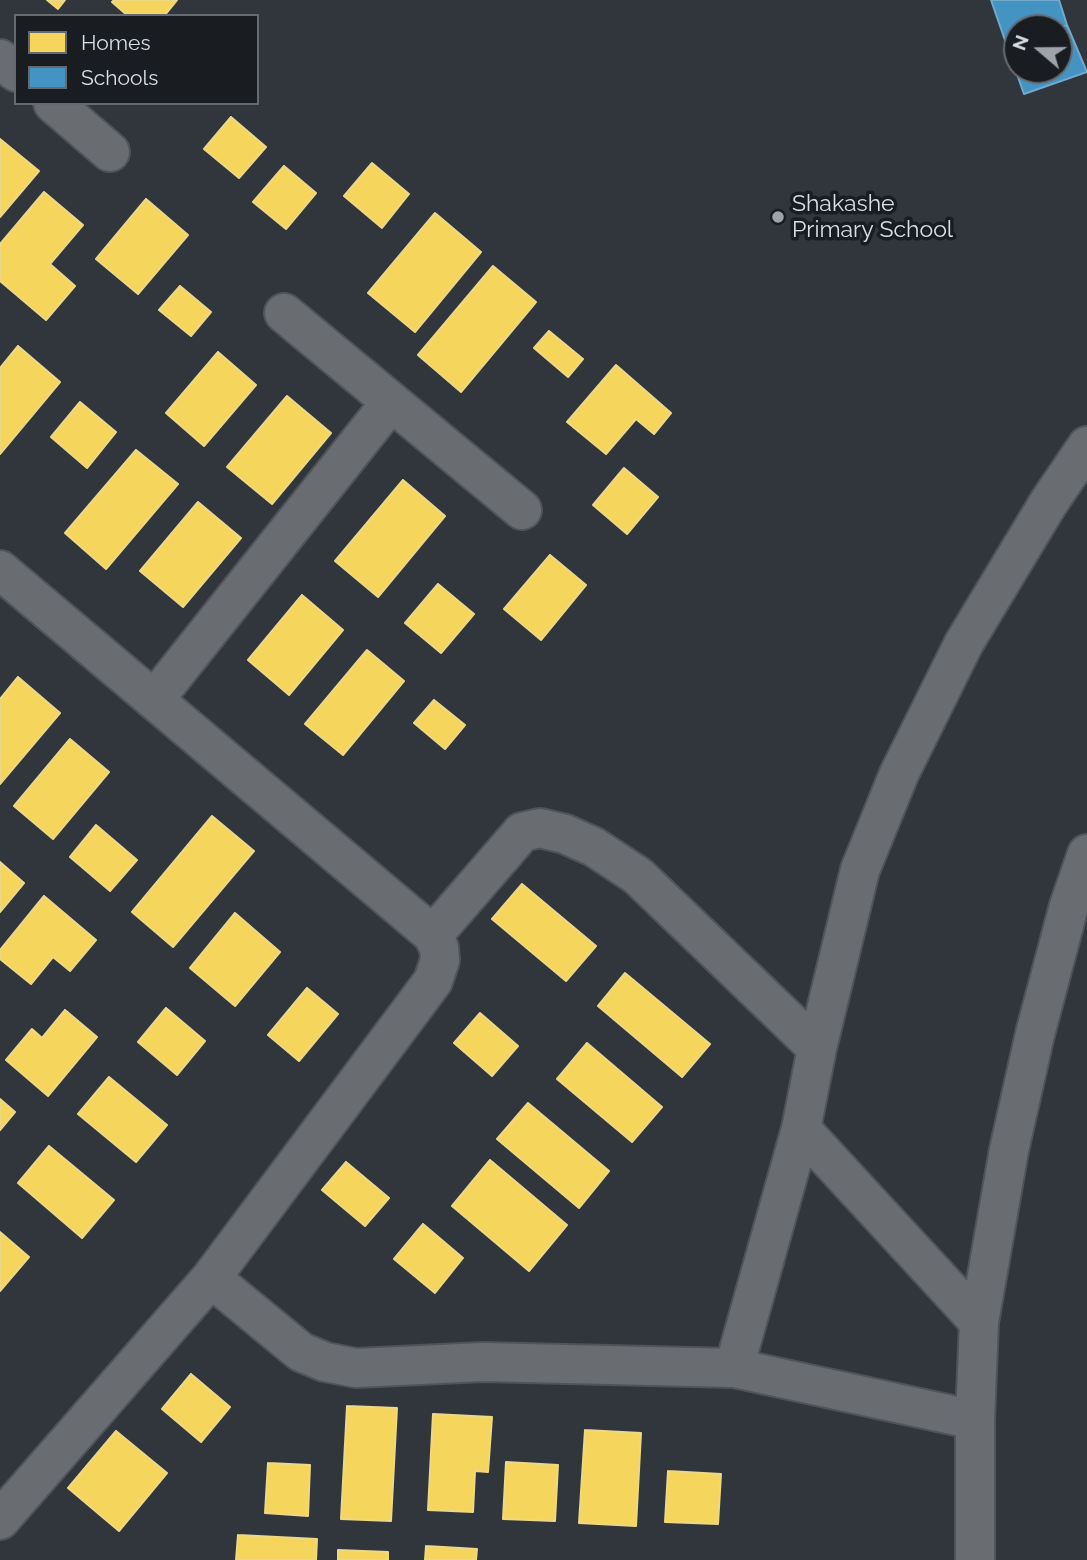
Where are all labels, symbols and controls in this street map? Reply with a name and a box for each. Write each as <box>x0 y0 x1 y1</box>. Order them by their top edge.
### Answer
legend <box>14 14 259 105</box>
north arrow <box>1003 14 1073 84</box>
text: Homes <box>81 30 151 55</box>
text: N <box>1007 32 1033 53</box>
text: Schools <box>81 65 158 90</box>
place label: Shakashe Primary School <box>792 190 953 244</box>
marker: Shakashe Primary School <box>770 209 786 225</box>

